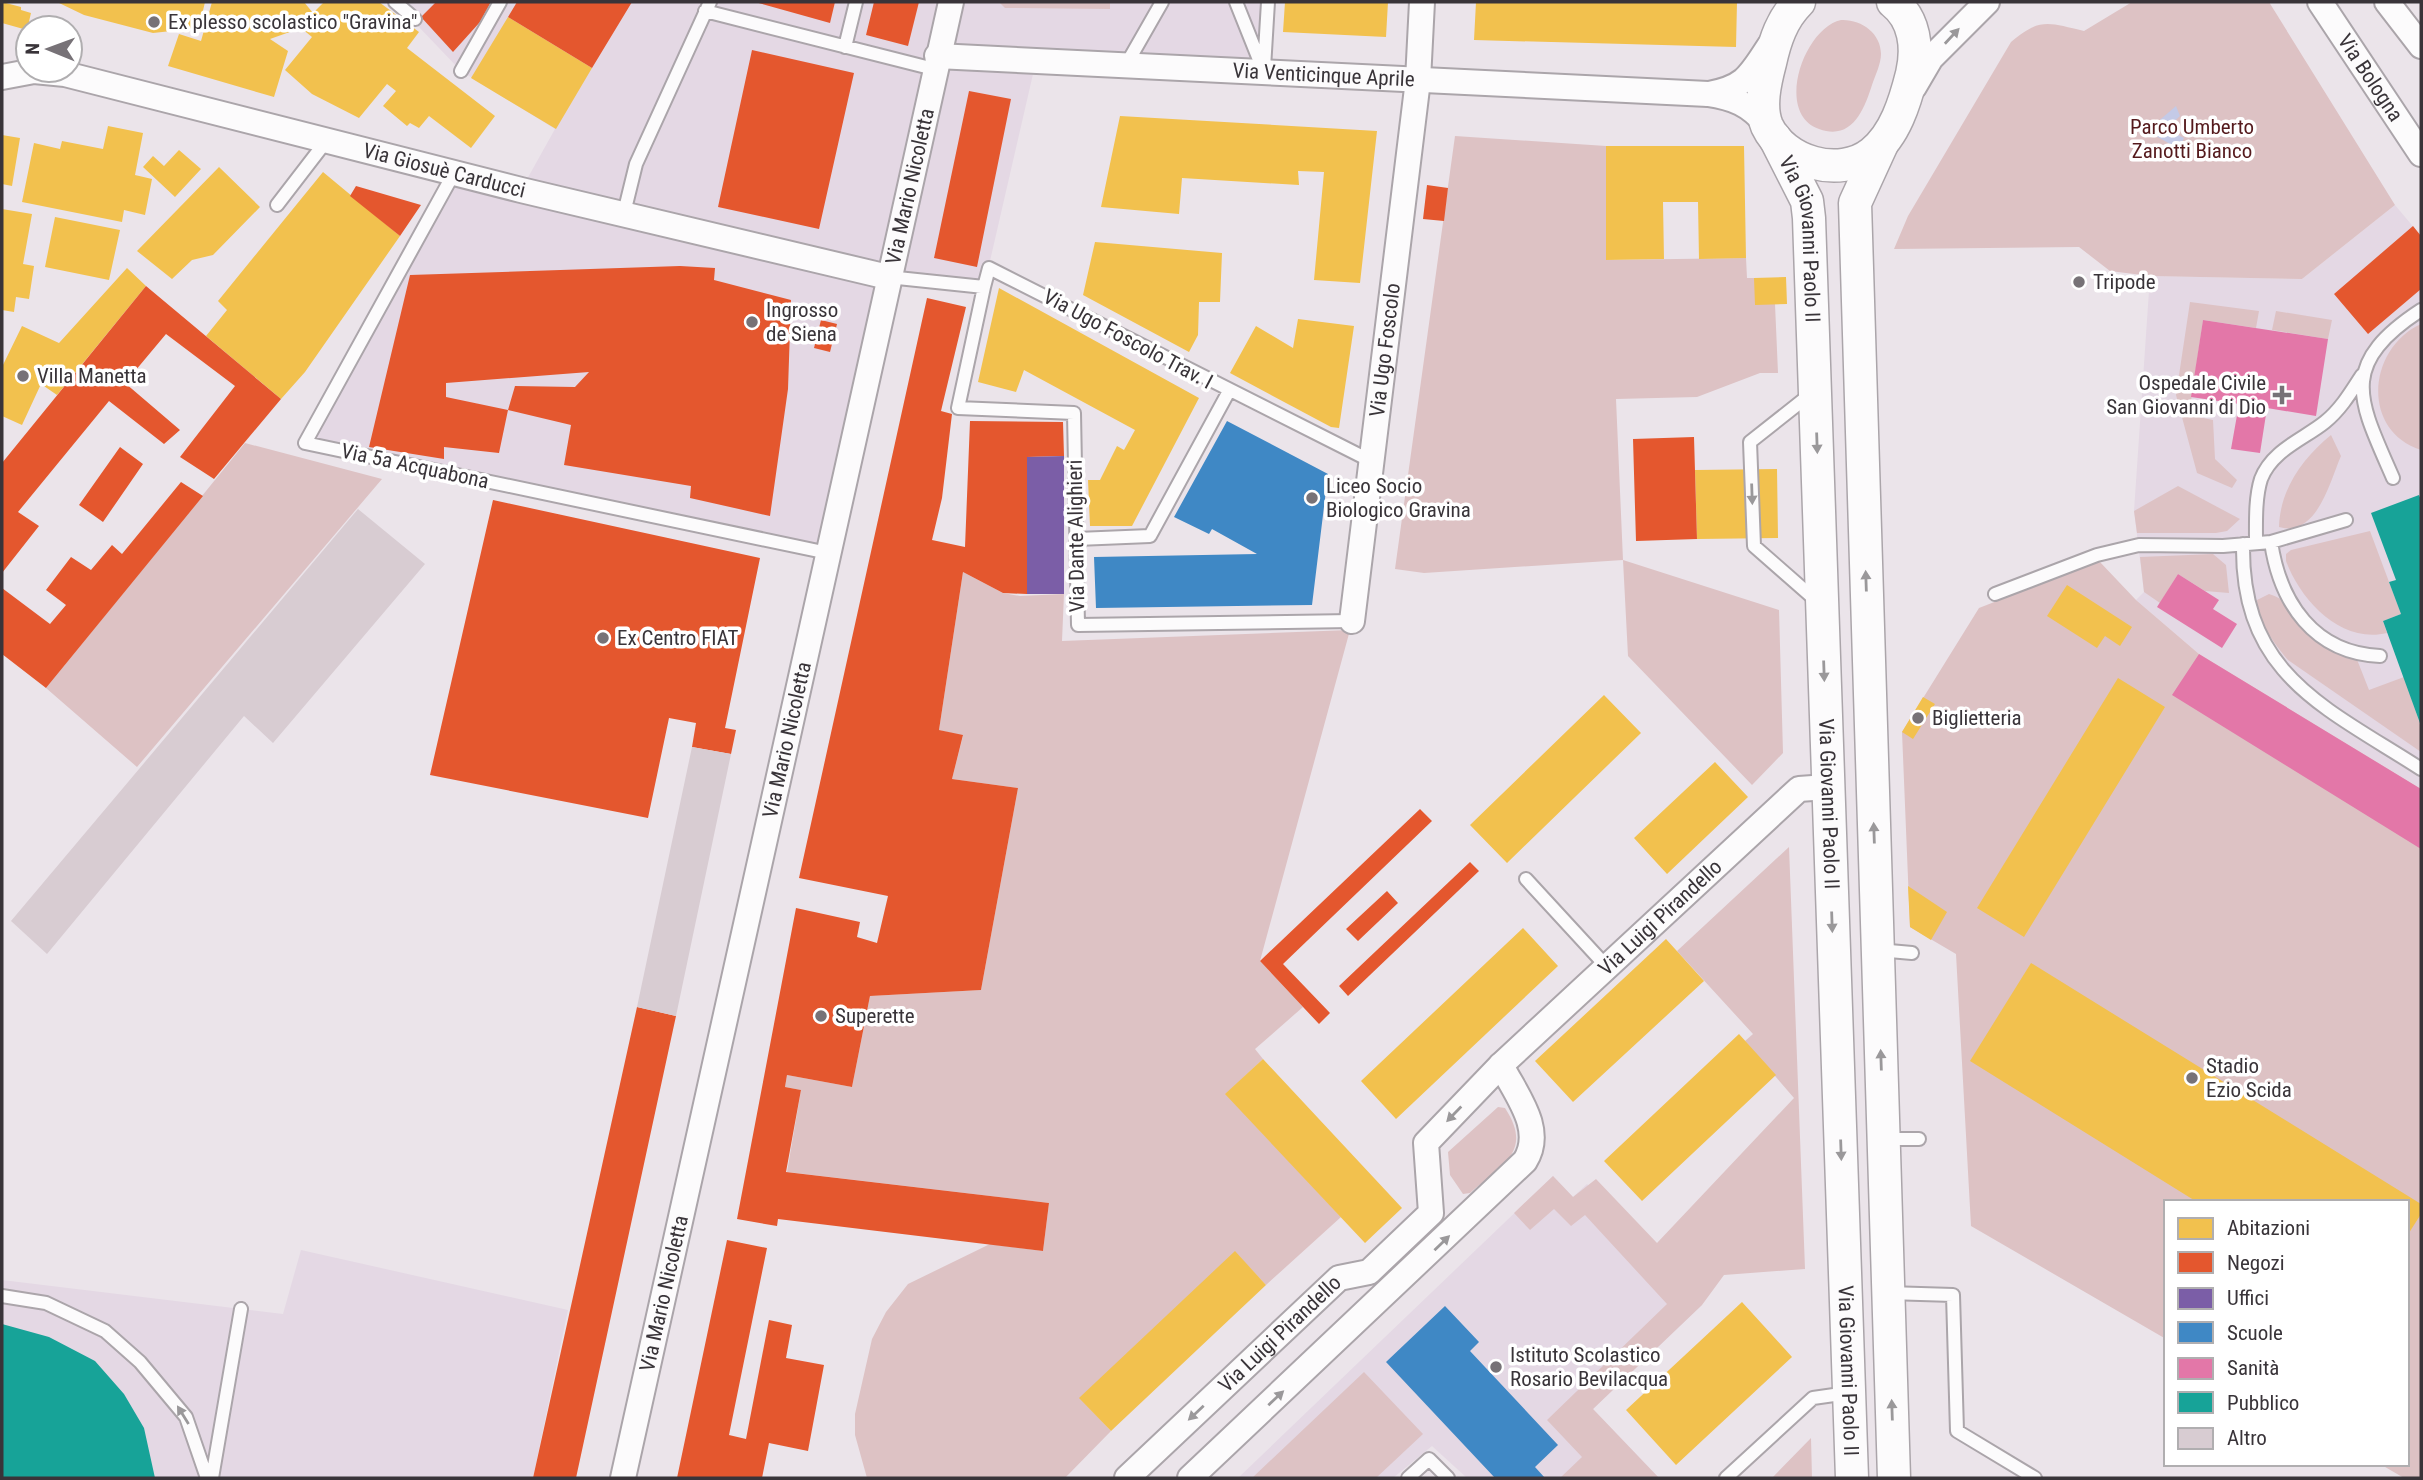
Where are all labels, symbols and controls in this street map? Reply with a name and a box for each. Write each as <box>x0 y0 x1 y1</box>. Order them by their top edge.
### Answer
place label: Ex plesso scolastico "Gravina" <box>168 10 417 34</box>
north arrow <box>14 14 84 84</box>
marker: Ex plesso scolastico "Gravina" <box>146 14 162 30</box>
one-way arrow <box>1944 28 1960 45</box>
street label: Via Bologna <box>2333 30 2408 126</box>
text: N <box>21 43 44 55</box>
street label: Via Venticinque Aprile <box>1232 59 1415 92</box>
street label: Via Mario Nicoletta <box>881 106 939 267</box>
park label: Parco Umberto Zanotti Bianco <box>2130 115 2254 163</box>
street label: Via Giosuè Carducci <box>360 138 528 203</box>
street label: Via Giovanni Paolo II <box>1774 152 1825 323</box>
place label: Tripode <box>2093 270 2156 294</box>
marker: Tripode <box>2071 274 2087 290</box>
street label: Via Ugo Foscolo <box>1365 282 1405 418</box>
street label: Via Ugo Foscolo Trav. I <box>1039 284 1217 394</box>
place label: Ingrosso de Siena <box>766 298 838 346</box>
marker: Ingrosso de Siena <box>744 314 760 330</box>
place label: Villa Manetta <box>37 364 147 388</box>
marker: Villa Manetta <box>15 368 31 384</box>
place label: Ospedale Civile San Giovanni di Dio <box>2106 371 2266 419</box>
marker: Ospedale Civile San Giovanni di Dio <box>2272 385 2292 405</box>
one-way arrow <box>1811 432 1822 454</box>
street label: Via 5a Acquabona <box>339 439 491 493</box>
street label: Via Dante Alighieri <box>1063 459 1089 613</box>
place label: Liceo Socio Biologico Gravina <box>1326 474 1471 522</box>
one-way arrow <box>1747 483 1758 505</box>
marker: Liceo Socio Biologico Gravina <box>1304 490 1320 506</box>
one-way arrow <box>1861 570 1872 592</box>
place label: Ex Centro FIAT <box>617 626 738 650</box>
marker: Ex Centro FIAT <box>595 630 611 646</box>
street label: Via Mario Nicoletta <box>758 660 816 820</box>
one-way arrow <box>1818 660 1829 682</box>
place label: Biglietteria <box>1932 706 2022 730</box>
marker: Biglietteria <box>1910 710 1926 726</box>
street label: Via Giovanni Paolo II <box>1814 718 1844 890</box>
one-way arrow <box>1869 822 1880 844</box>
street label: Via Luigi Pirandello <box>1594 855 1727 980</box>
one-way arrow <box>1827 912 1838 934</box>
place label: Superette <box>835 1004 915 1028</box>
marker: Superette <box>813 1008 829 1024</box>
one-way arrow <box>1876 1049 1887 1071</box>
place label: Stadio Ezio Scida <box>2206 1054 2292 1102</box>
marker: Stadio Ezio Scida <box>2184 1070 2200 1086</box>
one-way arrow <box>1446 1105 1462 1122</box>
one-way arrow <box>1835 1139 1846 1161</box>
legend <box>2164 1200 2409 1466</box>
street label: Via Mario Nicoletta <box>635 1213 693 1374</box>
text: Abitazioni <box>2227 1216 2310 1240</box>
one-way arrow <box>1433 1235 1450 1251</box>
text: Negozi <box>2227 1251 2285 1275</box>
street label: Via Luigi Pirandello <box>1214 1271 1346 1397</box>
street label: Via Giovanni Paolo II <box>1833 1285 1863 1456</box>
text: Uffici <box>2227 1286 2269 1310</box>
text: Scuole <box>2227 1321 2283 1345</box>
place label: Istituto Scolastico Rosario Bevilacqua <box>1510 1343 1668 1391</box>
text: Sanità <box>2227 1356 2279 1380</box>
marker: Istituto Scolastico Rosario Bevilacqua <box>1488 1359 1504 1375</box>
one-way arrow <box>1267 1391 1284 1407</box>
text: Pubblico <box>2227 1391 2299 1415</box>
one-way arrow <box>1886 1399 1897 1421</box>
one-way arrow <box>176 1405 189 1425</box>
one-way arrow <box>1188 1405 1205 1421</box>
text: Altro <box>2227 1426 2267 1450</box>

